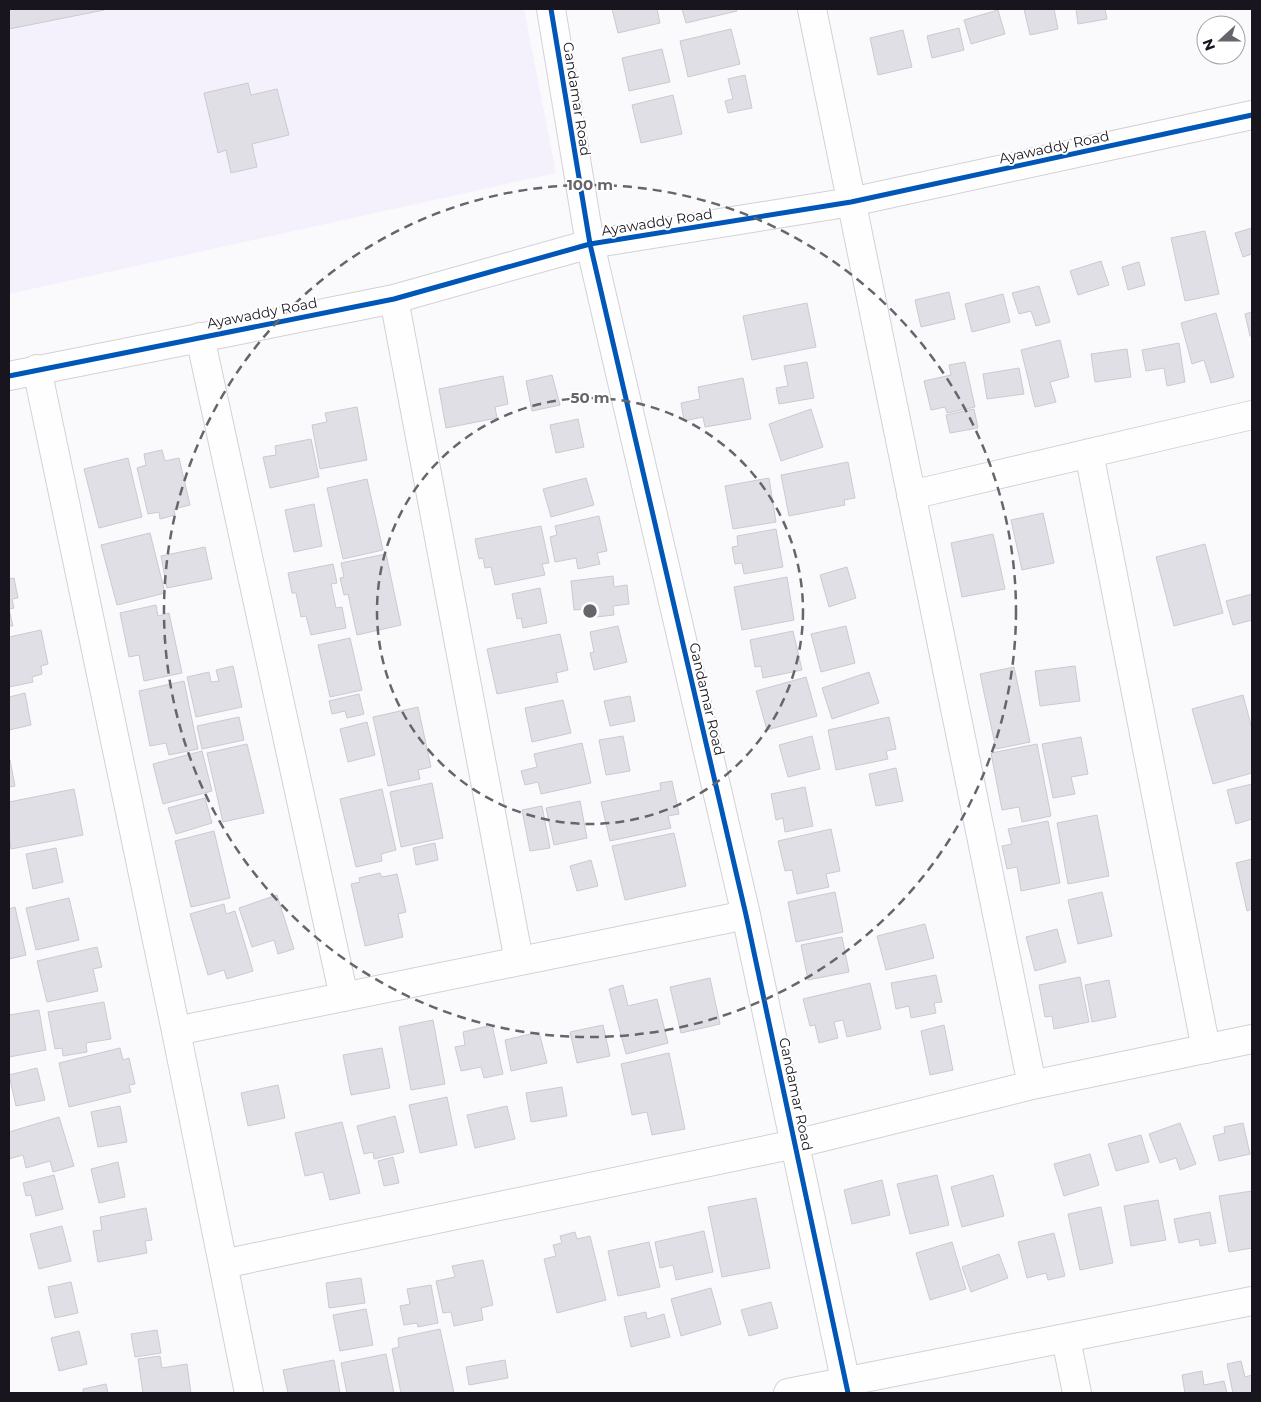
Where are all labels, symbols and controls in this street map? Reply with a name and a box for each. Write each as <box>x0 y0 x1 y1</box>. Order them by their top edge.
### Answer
north arrow <box>1196 15 1246 65</box>
text: N <box>1198 36 1219 53</box>
street label: Gandamar Road <box>559 41 595 157</box>
street label: Ayawaddy Road <box>997 127 1111 167</box>
text: 100 m <box>567 175 613 194</box>
street label: Ayawaddy Road <box>600 204 714 240</box>
street label: Ayawaddy Road <box>205 293 319 333</box>
text: 50 m <box>570 388 610 407</box>
centre of rings <box>581 602 599 620</box>
street label: Gandamar Road <box>685 641 729 757</box>
street label: Gandamar Road <box>775 1036 817 1152</box>

